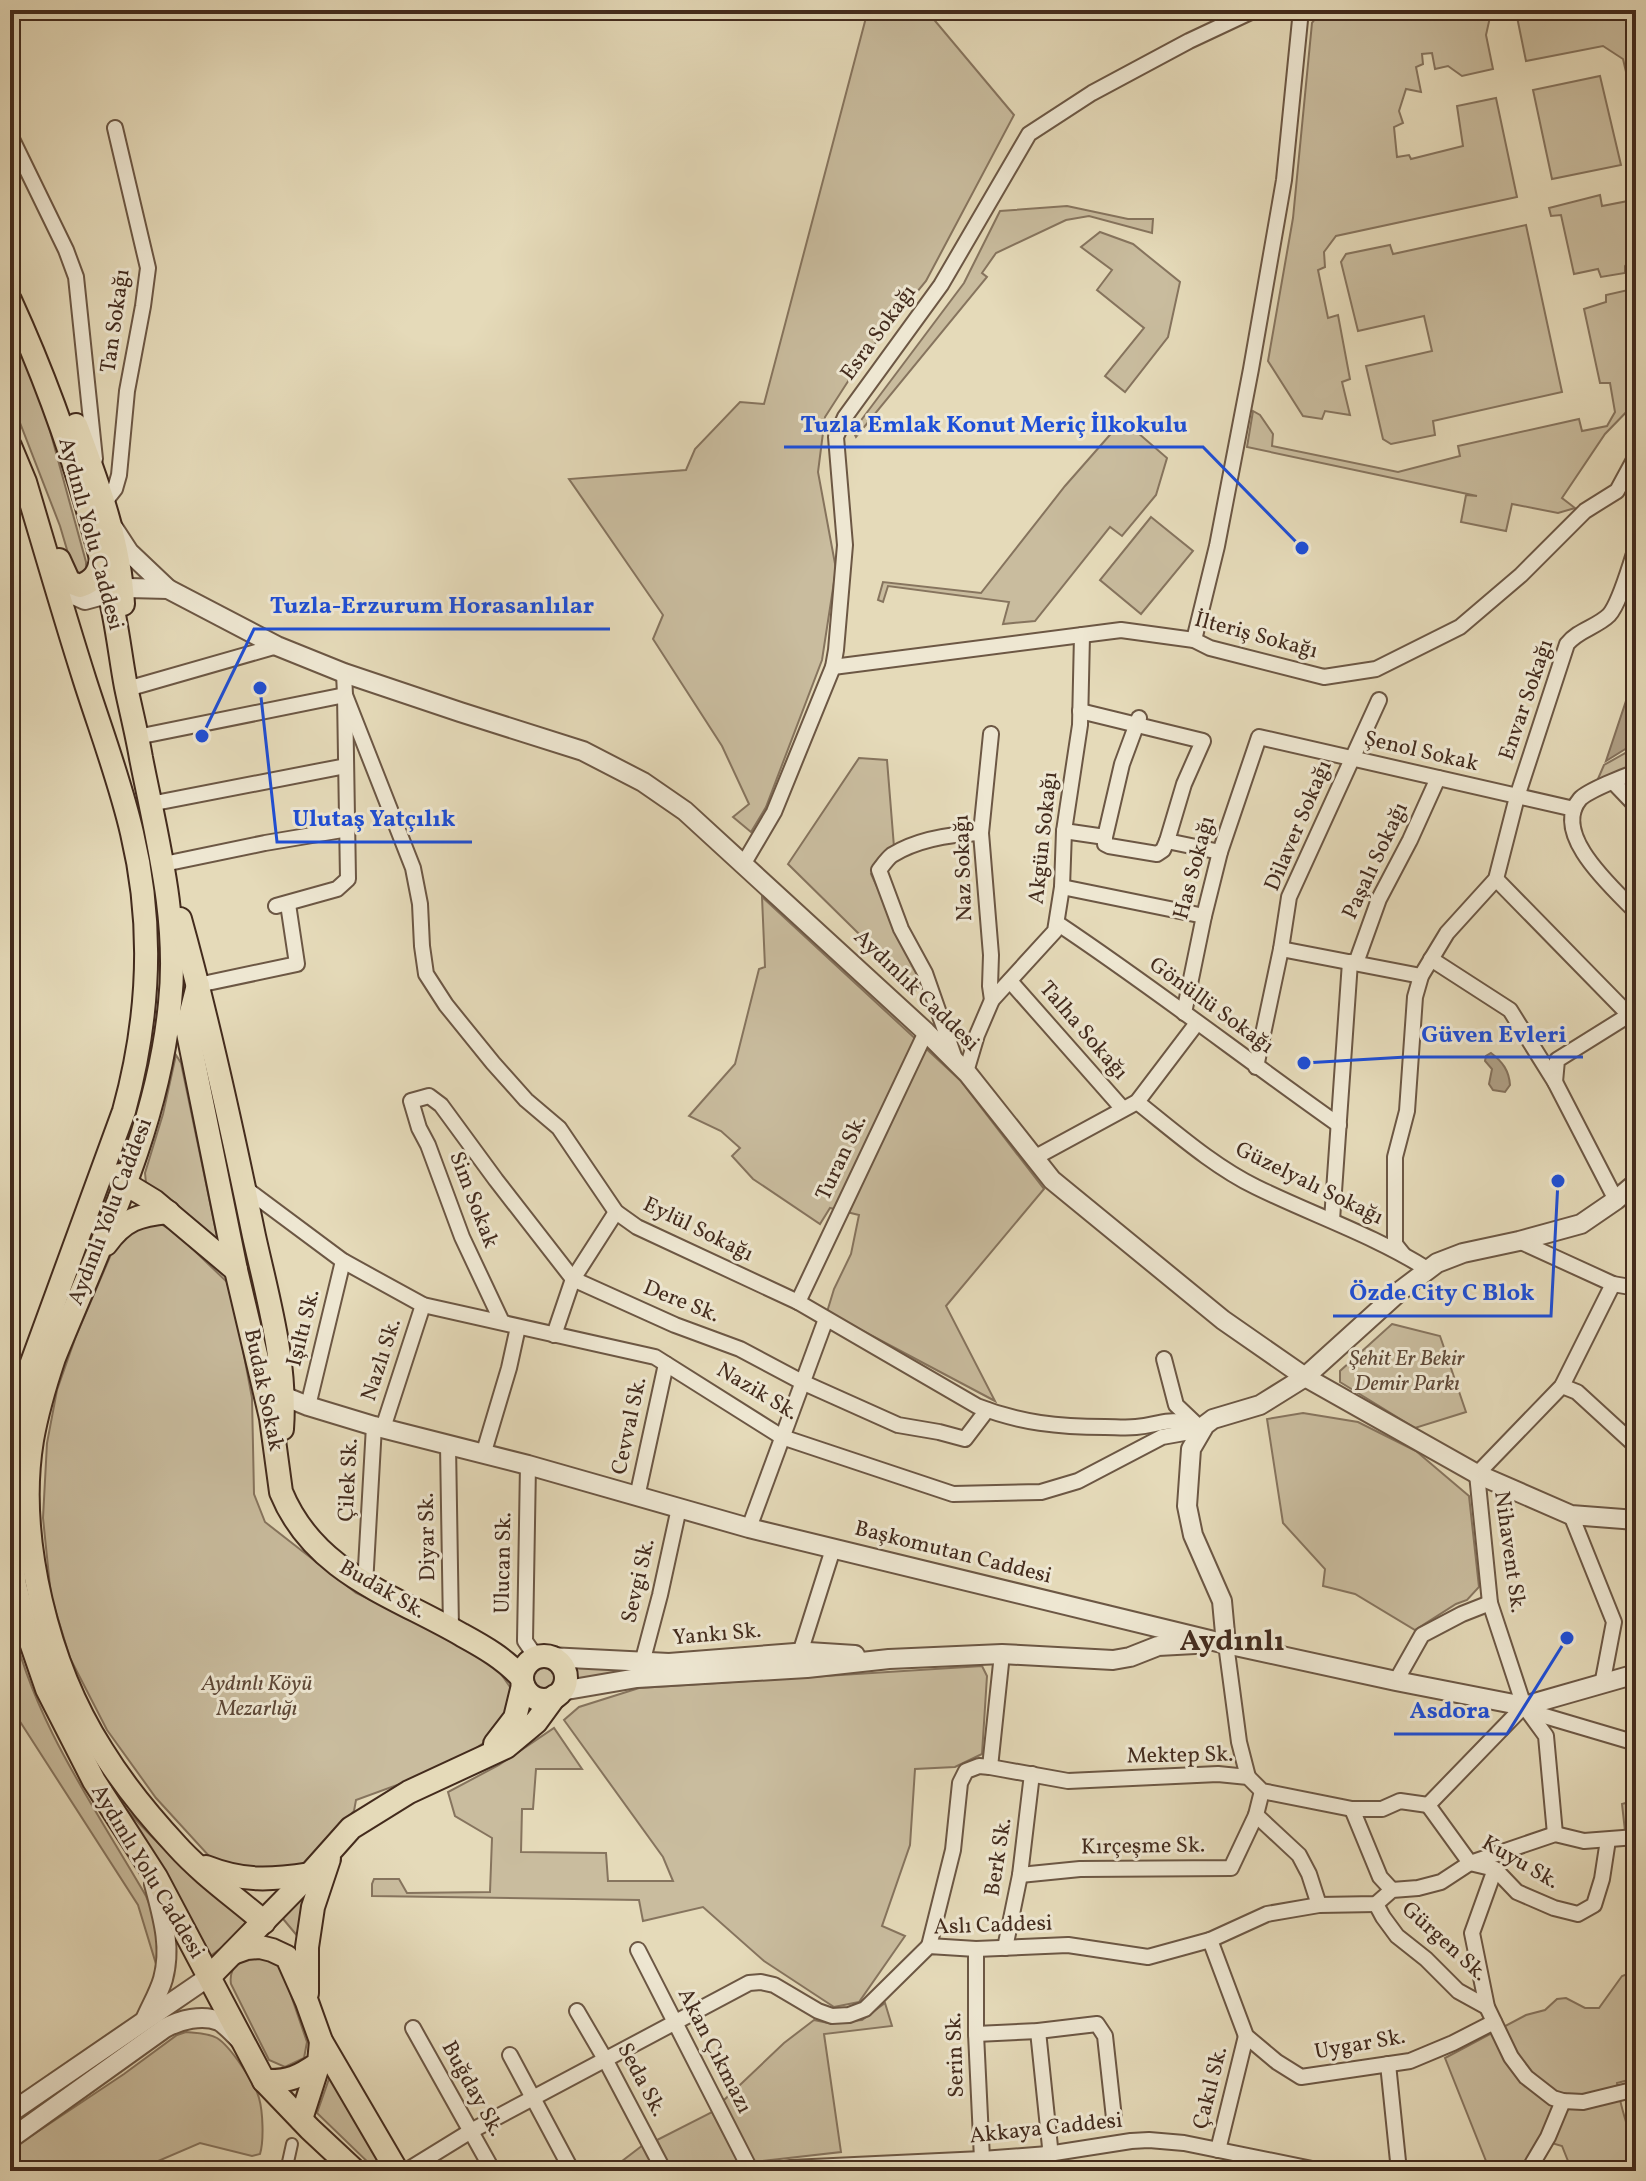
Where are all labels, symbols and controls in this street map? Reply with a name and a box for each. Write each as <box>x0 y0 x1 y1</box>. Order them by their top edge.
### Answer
street label: Tan Sokağı <box>93 267 139 375</box>
street label: Esra Sokağı <box>834 279 924 387</box>
callout: Tuzla Emlak Konut Meriç İlkokulu <box>784 399 1203 447</box>
text: Tuzla Emlak Konut Meriç İlkokulu <box>800 409 1188 443</box>
street label: Aydınlı Yolu Caddesi <box>49 434 131 634</box>
callout: Tuzla-Erzurum Horasanlılar <box>254 581 610 629</box>
text: Tuzla-Erzurum Horasanlılar <box>270 590 594 624</box>
street label: İlteriş Sokağı <box>1191 605 1321 667</box>
street label: Envar Sokağı <box>1492 635 1562 765</box>
street label: Şenol Sokak <box>1361 724 1481 780</box>
street label: Dilaver Sokağı <box>1257 756 1341 896</box>
street label: Akgün Sokağı <box>1022 770 1066 906</box>
callout: Ulutaş Yatçılık <box>277 794 472 842</box>
street label: Paşalı Sokağı <box>1335 797 1417 925</box>
text: Ulutaş Yatçılık <box>292 803 456 837</box>
street label: Has Sokağı <box>1166 813 1224 923</box>
street label: Naz Sokağı <box>947 814 981 922</box>
street label: Aydınlık Caddesi <box>846 923 986 1059</box>
street label: Gönüllü Sokağı <box>1142 950 1280 1062</box>
street label: Talha Sokağı <box>1031 975 1135 1087</box>
callout: Güven Evleri <box>1406 1009 1583 1057</box>
text: Güven Evleri <box>1421 1019 1567 1053</box>
street label: Turan Sk. <box>809 1110 875 1206</box>
street label: Aydınlı Yolu Caddesi <box>61 1114 161 1310</box>
street label: Güzelyalı Sokağı <box>1230 1135 1388 1233</box>
street label: Sim Sokak <box>440 1147 506 1253</box>
street label: Eylül Sokağı <box>637 1190 759 1270</box>
callout: Özde City C Blok <box>1333 1268 1551 1316</box>
street label: Dere Sk. <box>638 1273 724 1331</box>
text: Özde City C Blok <box>1349 1277 1535 1311</box>
street label: Işıltı Sk. <box>279 1286 329 1370</box>
street label: Nazlı Sk. <box>354 1315 410 1405</box>
street label: Budak Sokak <box>235 1326 291 1454</box>
park label: Şehit Er Bekir Demir Parkı <box>1349 1344 1466 1400</box>
street label: Nazik Sk. <box>710 1355 804 1429</box>
street label: Cevval Sk. <box>605 1374 655 1478</box>
street label: Çilek Sk. <box>331 1437 367 1523</box>
street label: Nihavent Sk. <box>1485 1489 1533 1615</box>
street label: Diyar Sk. <box>412 1492 444 1582</box>
street label: Ulucan Sk. <box>488 1512 520 1614</box>
street label: Başkomutan Caddesi <box>851 1514 1055 1592</box>
street label: Sevgi Sk. <box>614 1536 664 1626</box>
street label: Budak Sk. <box>333 1553 431 1627</box>
street label: Yankı Sk. <box>671 1616 763 1654</box>
district label: Aydınlı <box>1179 1621 1285 1663</box>
park label: Aydınlı Köyü Mezarlığı <box>201 1669 313 1725</box>
callout: Asdora <box>1394 1686 1507 1734</box>
text: Asdora <box>1410 1695 1490 1729</box>
street label: Mektep Sk. <box>1126 1740 1234 1772</box>
street label: Aydınlı Yolu Caddesi <box>83 1779 211 1965</box>
street label: Berk Sk. <box>978 1816 1020 1898</box>
street label: Kuyu Sk. <box>1476 1828 1564 1898</box>
street label: Kırçeşme Sk. <box>1081 1830 1205 1864</box>
street label: Gürgen Sk. <box>1394 1895 1494 1989</box>
street label: Aslı Caddesi <box>933 1908 1053 1944</box>
street label: Akan Çıkmazı <box>669 1983 759 2119</box>
street label: Serin Sk. <box>939 2012 973 2098</box>
street label: Uygar Sk. <box>1312 2022 1408 2068</box>
street label: Buğday Sk. <box>433 2036 511 2142</box>
street label: Seda Sk. <box>609 2038 673 2122</box>
street label: Çakıl Sk. <box>1186 2043 1236 2133</box>
street label: Akkaya Caddesi <box>968 2106 1124 2152</box>

